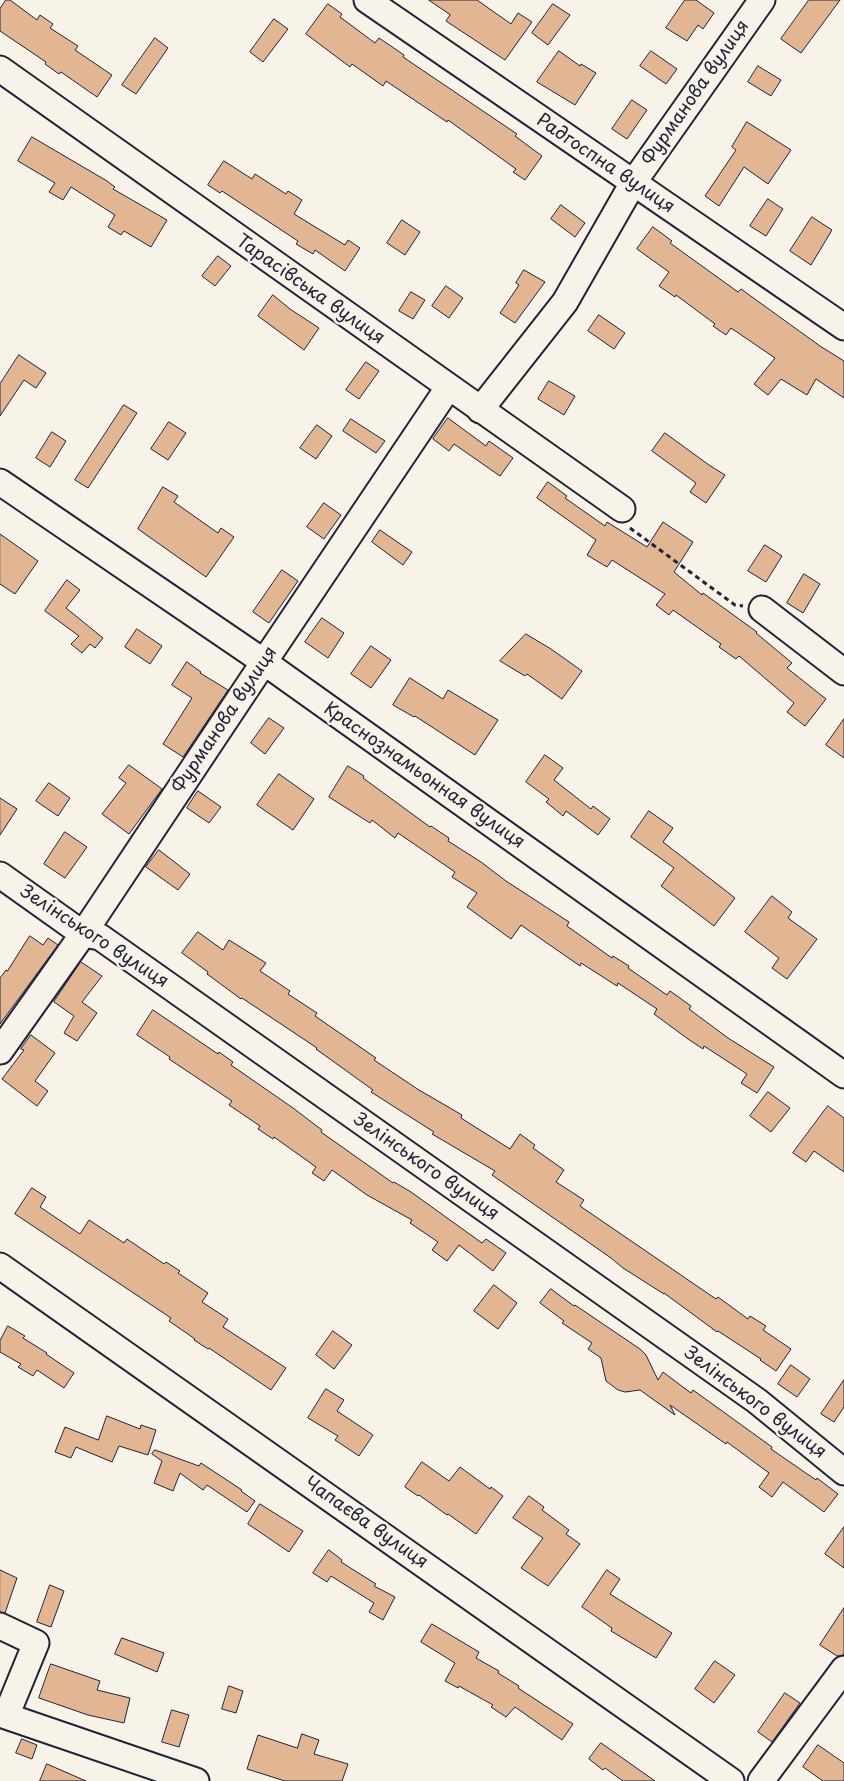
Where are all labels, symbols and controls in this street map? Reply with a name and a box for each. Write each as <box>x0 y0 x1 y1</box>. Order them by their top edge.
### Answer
street label: Фурманова вулиця <box>638 16 754 170</box>
street label: Радгоспна вулиця <box>532 110 678 218</box>
street label: Тарасівська вулиця <box>231 231 389 349</box>
street label: Фурманова вулиця <box>168 643 282 797</box>
street label: Краснознамьонная вулиця <box>319 698 529 854</box>
street label: Зелінського вулиця <box>16 881 172 993</box>
street label: Зелінського вулиця <box>349 1109 503 1225</box>
street label: Зелінського вулиця <box>680 1343 830 1463</box>
street label: Чапаєва вулиця <box>300 1472 432 1574</box>

